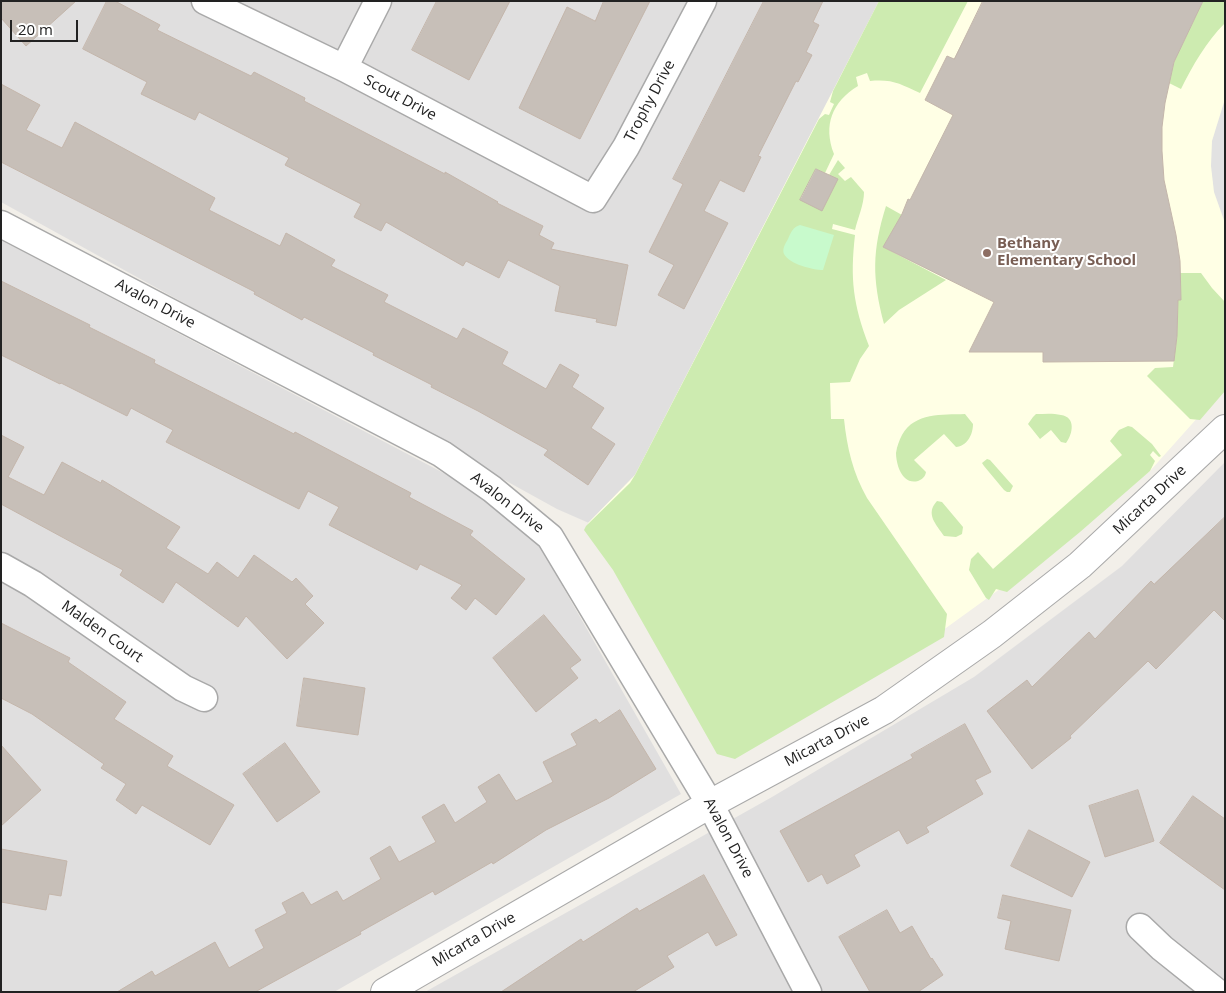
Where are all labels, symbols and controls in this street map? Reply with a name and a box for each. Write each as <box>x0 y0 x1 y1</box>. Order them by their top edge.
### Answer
scale bar <box>12 10 80 42</box>
text: 20 m <box>18 19 53 39</box>
street label: Trophy Drive <box>621 57 679 145</box>
street label: Scout Drive <box>361 71 439 125</box>
place label: Bethany Elementary School <box>997 235 1136 270</box>
marker: Bethany Elementary School <box>981 247 993 259</box>
street label: Avalon Drive <box>112 275 198 333</box>
street label: Micarta Drive <box>1110 462 1190 538</box>
street label: Avalon Drive <box>467 469 547 537</box>
street label: Malden Court <box>58 597 146 667</box>
street label: Micarta Drive <box>782 711 872 771</box>
street label: Avalon Drive <box>699 795 757 881</box>
street label: Micarta Drive <box>429 909 519 971</box>

